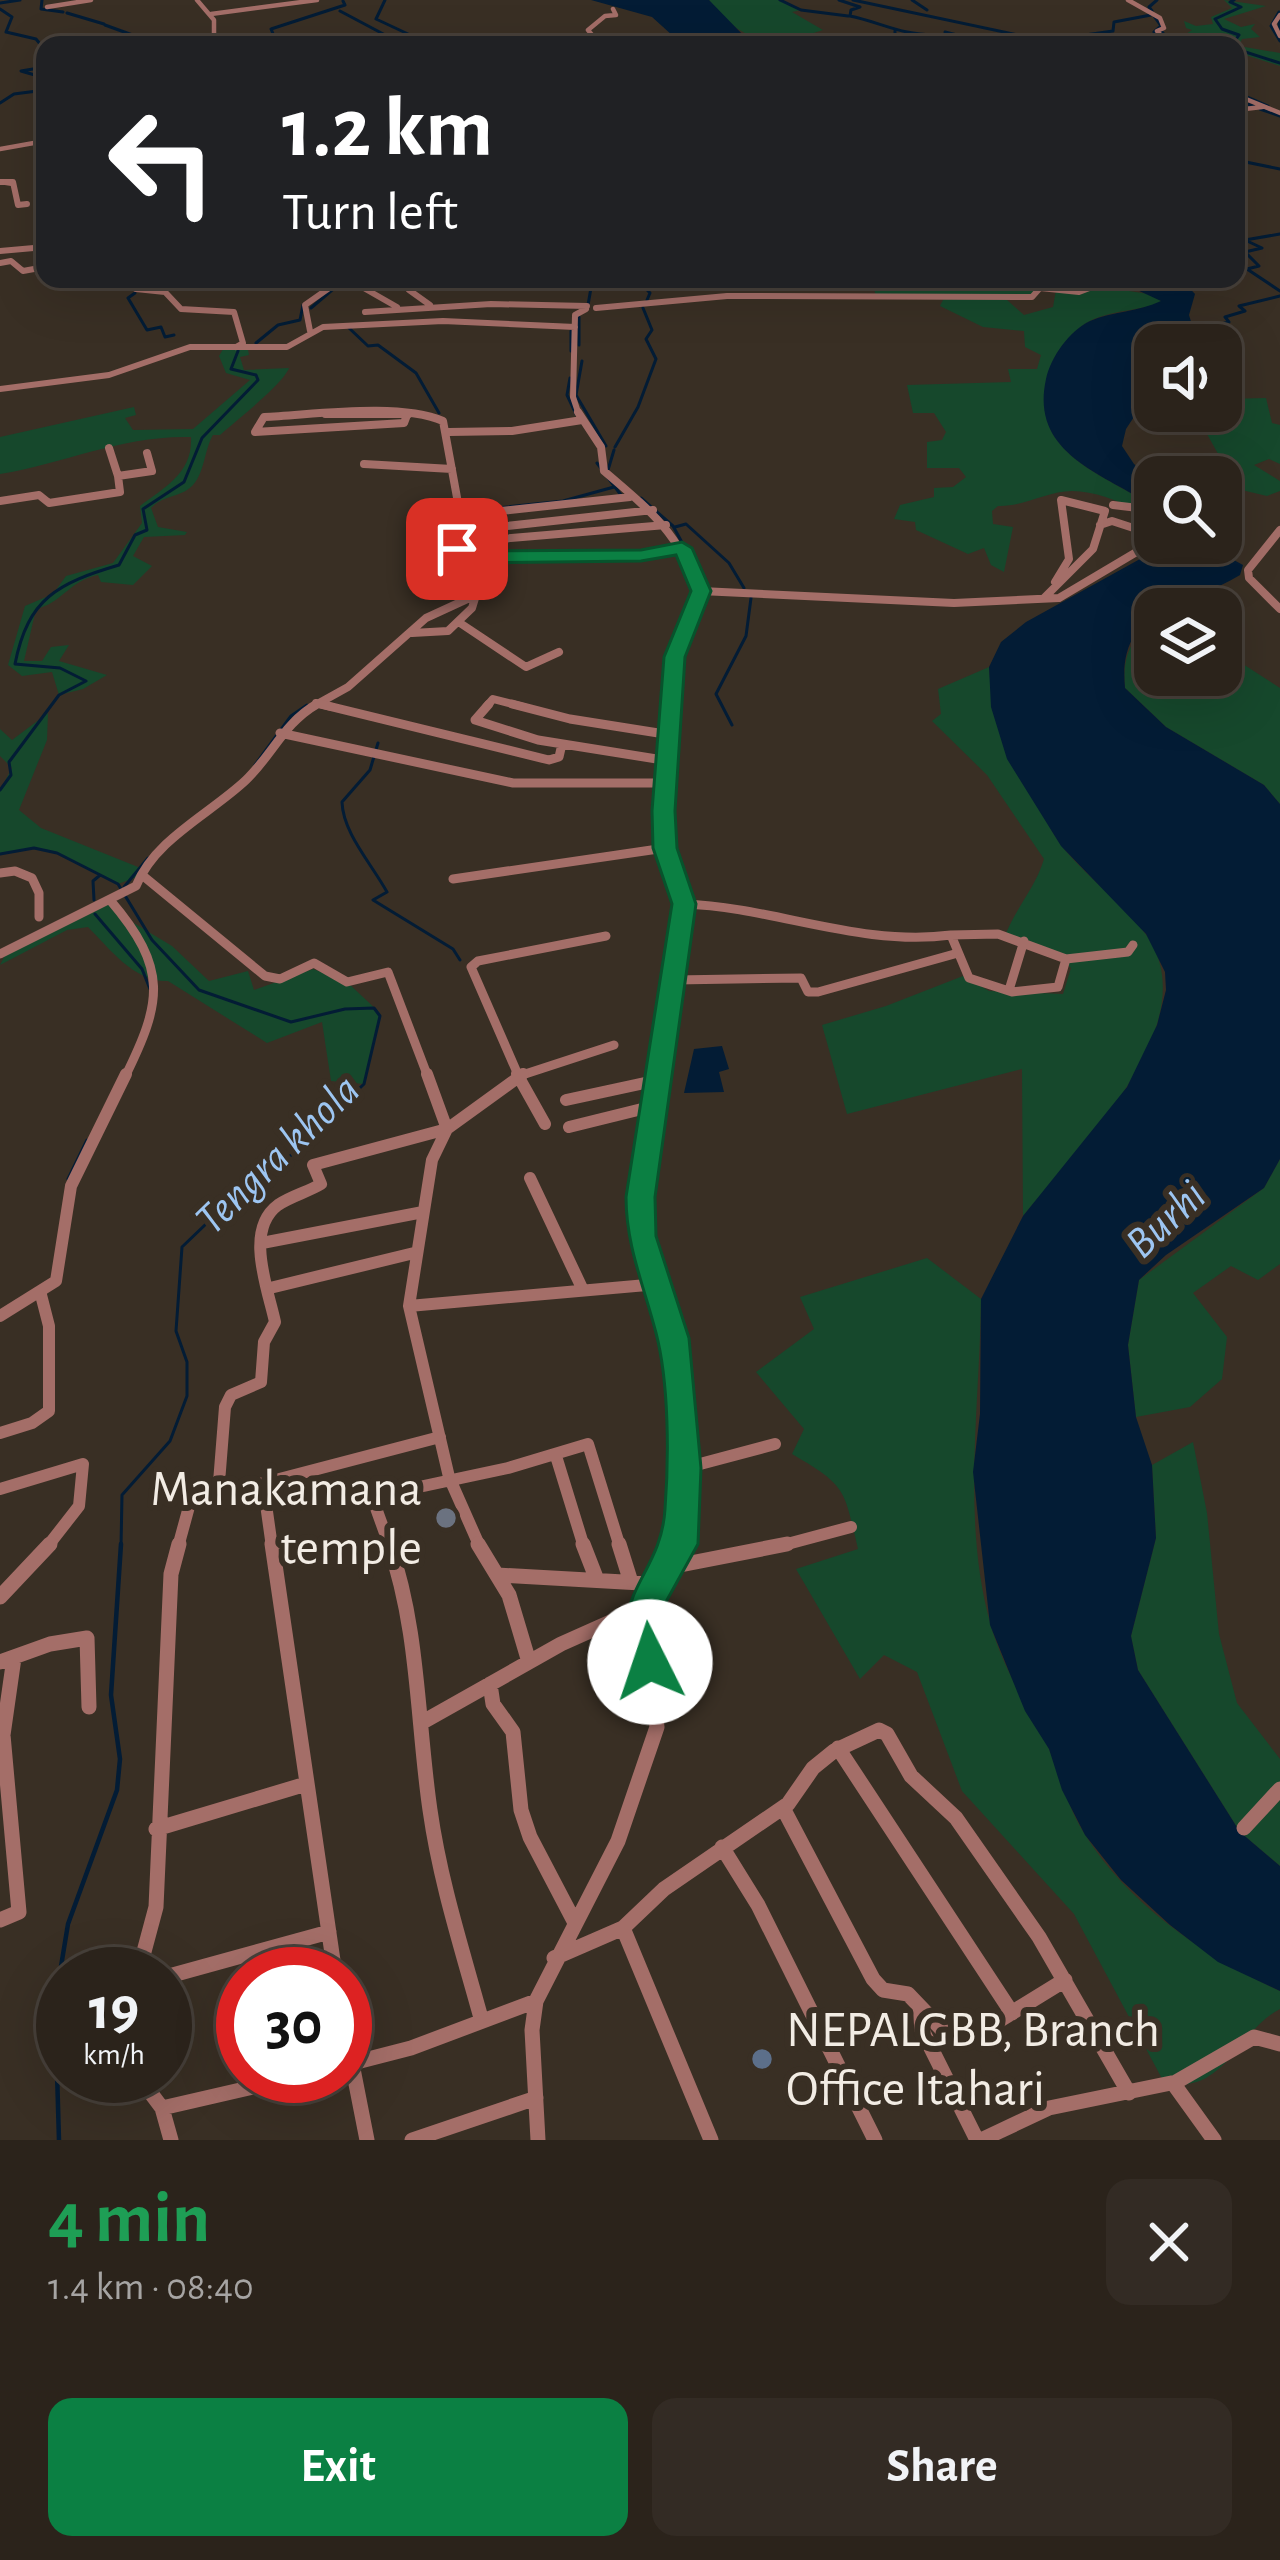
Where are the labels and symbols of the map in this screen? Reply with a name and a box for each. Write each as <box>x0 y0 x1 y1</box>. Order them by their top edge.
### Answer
pin <box>406 498 508 600</box>
water label: Tengra khola <box>187 1067 369 1243</box>
water label: Burhi <box>1118 1173 1214 1267</box>
place label: Manakamana temple <box>150 1464 422 1574</box>
marker: Manakamana temple <box>433 1505 459 1531</box>
position arrow <box>587 1599 713 1725</box>
speed limit sign: 30 <box>216 1947 372 2103</box>
place label: NEPALGBB, Branch Office Itahari <box>786 2005 1160 2115</box>
marker: NEPALGBB, Branch Office Itahari <box>749 2046 775 2072</box>

